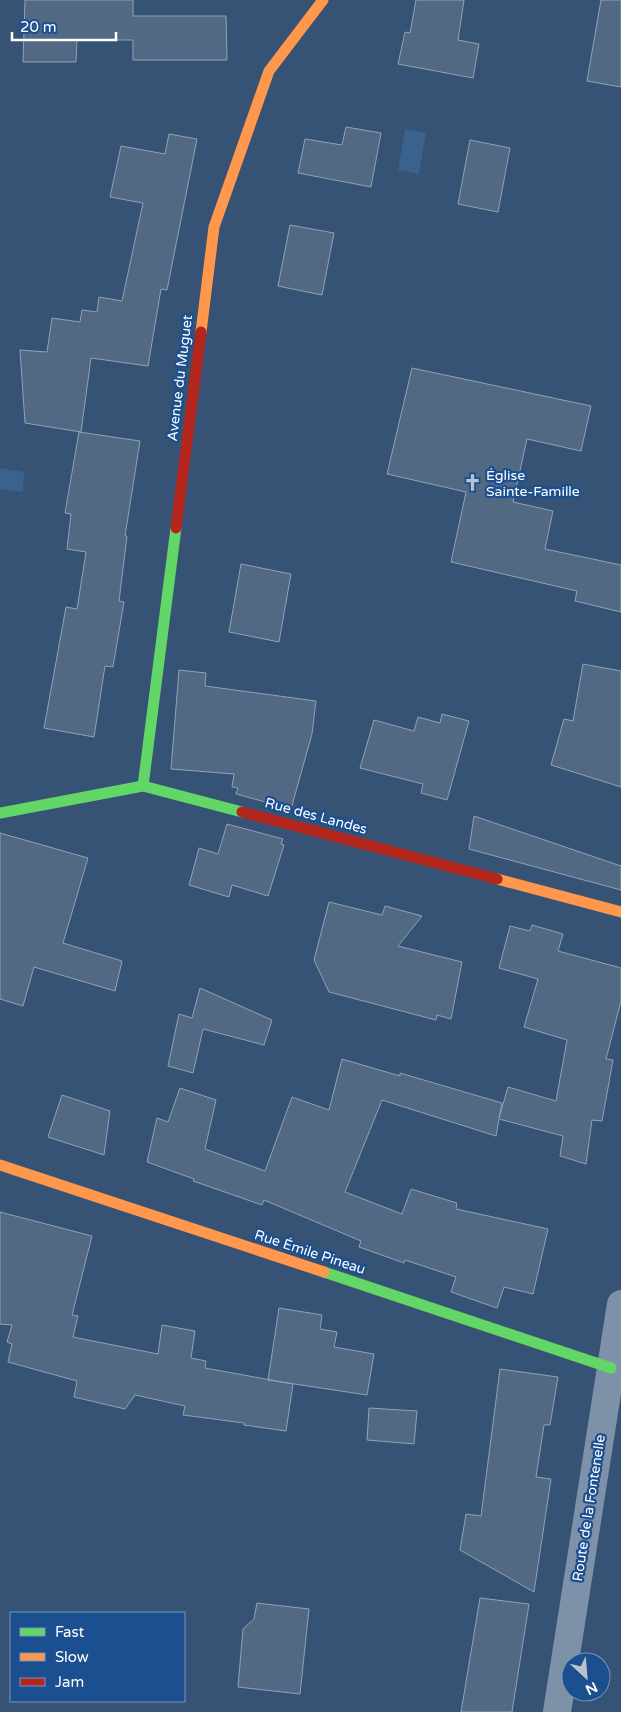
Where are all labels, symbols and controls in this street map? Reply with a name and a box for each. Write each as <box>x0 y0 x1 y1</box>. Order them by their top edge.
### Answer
scale bar <box>12 10 116 42</box>
text: 20 m <box>20 18 57 36</box>
street label: Avenue du Muguet <box>164 313 196 442</box>
place label: Église Sainte-Famille <box>486 467 580 500</box>
church icon: Église Sainte-Famille <box>462 473 482 493</box>
street label: Rue des Landes <box>263 794 369 838</box>
street label: Rue Émile Pineau <box>252 1226 368 1278</box>
street label: Route de la Fontenelle <box>569 1433 609 1583</box>
legend <box>10 1612 185 1702</box>
text: Fast <box>55 1623 85 1641</box>
text: Slow <box>55 1648 89 1666</box>
north arrow <box>561 1652 611 1702</box>
text: Jam <box>55 1673 84 1691</box>
text: N <box>583 1678 600 1698</box>

